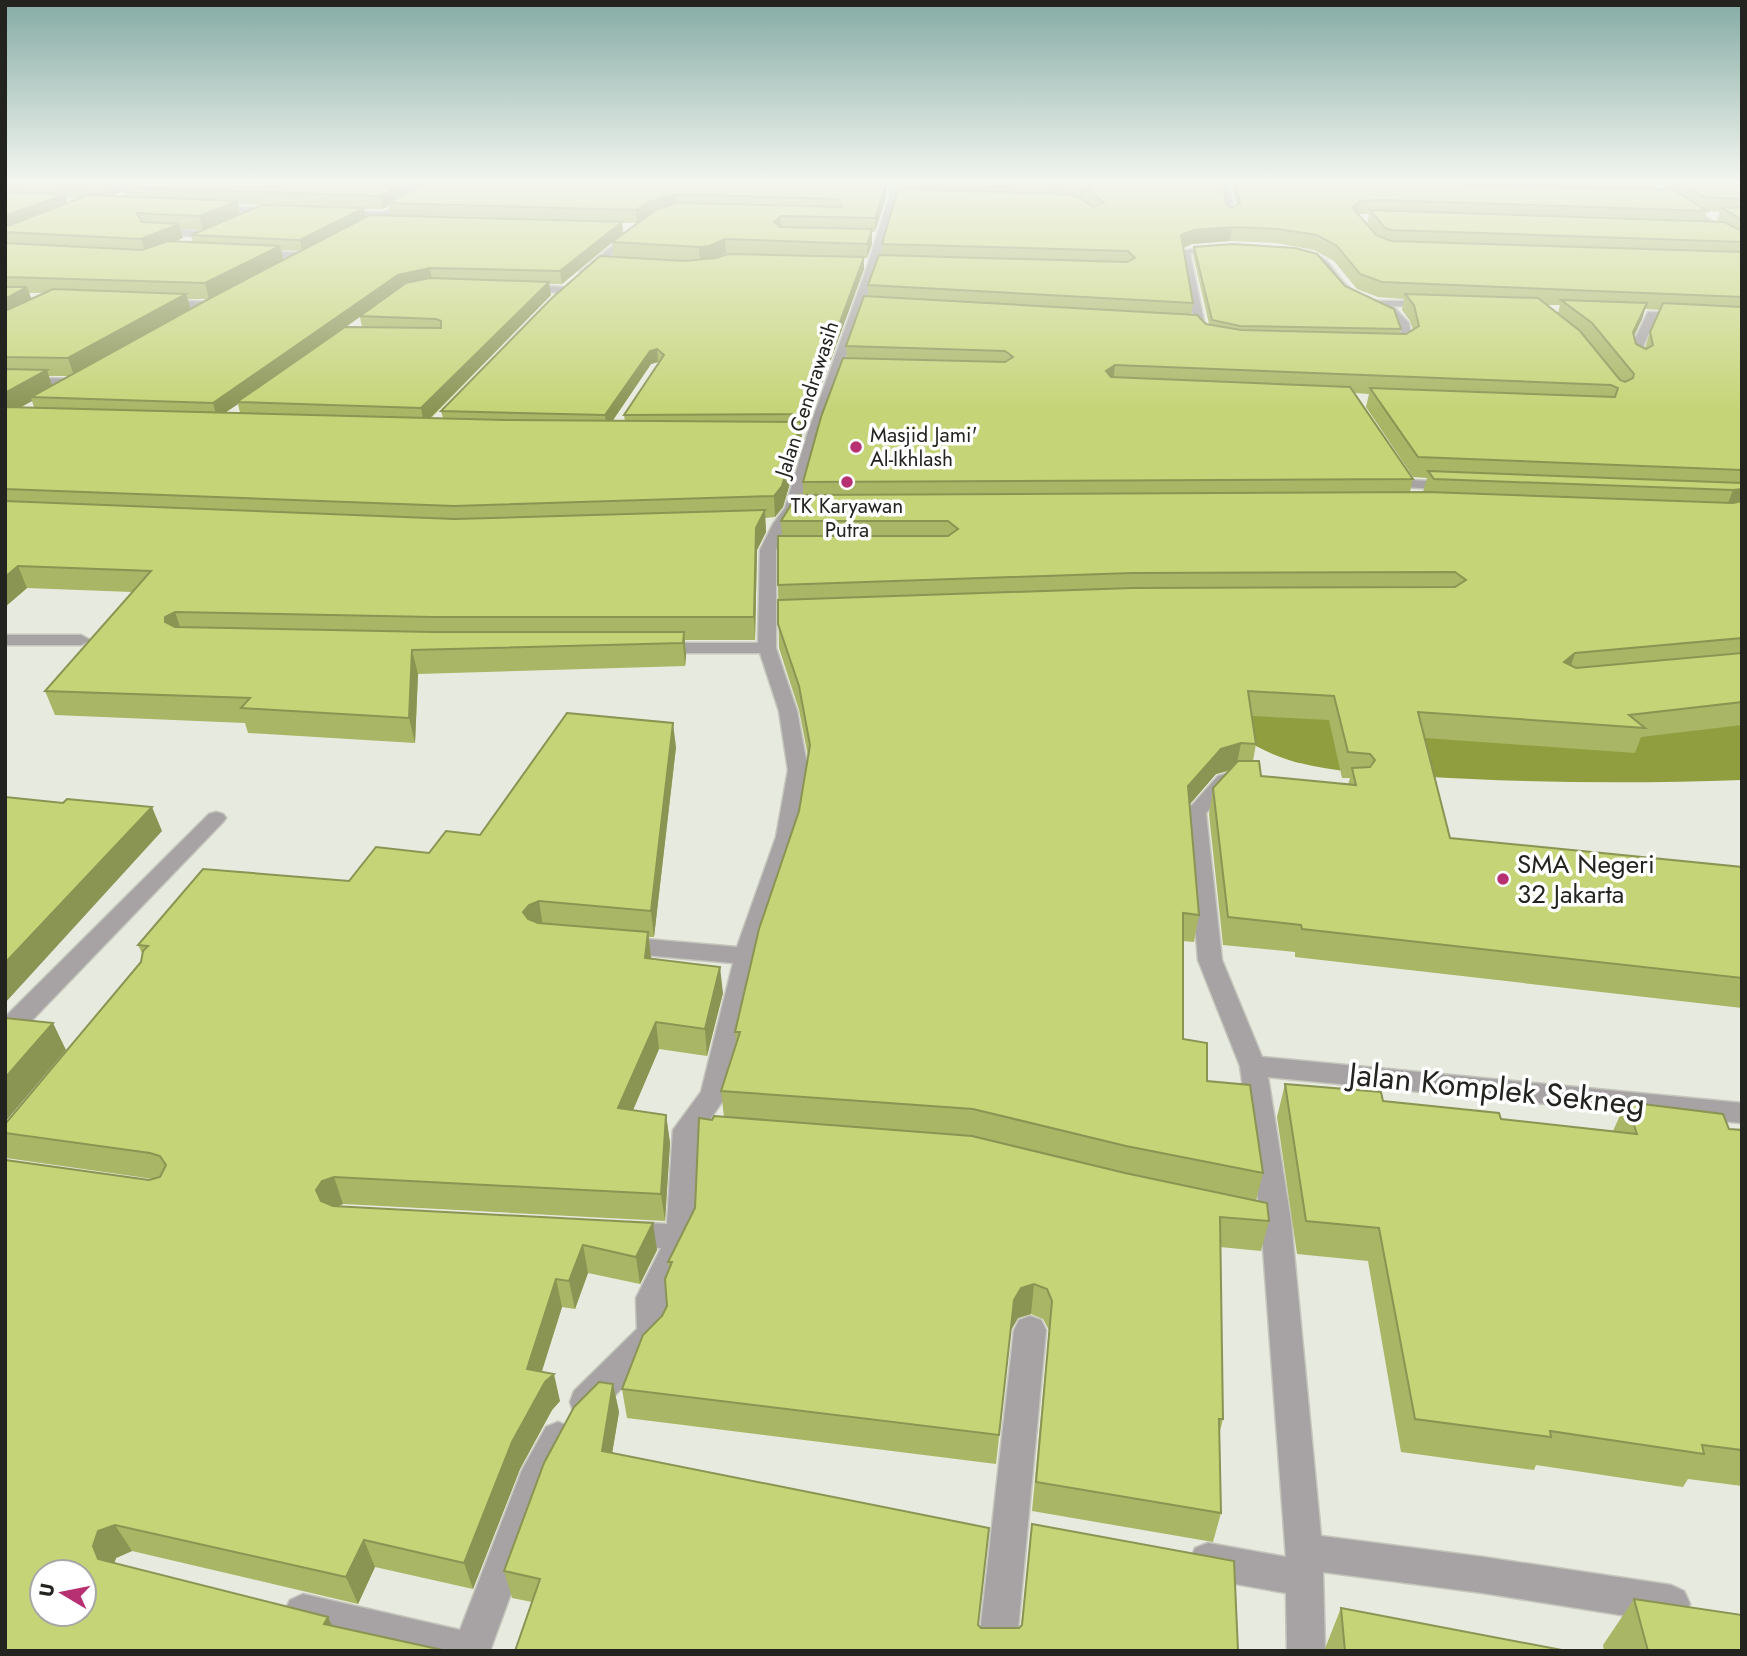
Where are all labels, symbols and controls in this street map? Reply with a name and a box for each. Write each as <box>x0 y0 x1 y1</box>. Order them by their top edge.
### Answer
street label: Jalan Cendrawasih <box>767 317 846 484</box>
place label: Masjid Jami' Al-Ikhlash <box>870 420 978 474</box>
marker: Masjid Jami' Al-Ikhlash <box>848 439 864 455</box>
marker: TK Karyawan Putra <box>839 474 855 490</box>
place label: TK Karyawan Putra <box>791 491 903 545</box>
place label: SMA Negeri 32 Jakarta <box>1517 845 1655 913</box>
marker: SMA Negeri 32 Jakarta <box>1495 871 1511 887</box>
street label: Jalan Komplek Sekneg <box>1343 1050 1647 1127</box>
north arrow <box>28 1558 98 1628</box>
text: U <box>32 1581 61 1599</box>

